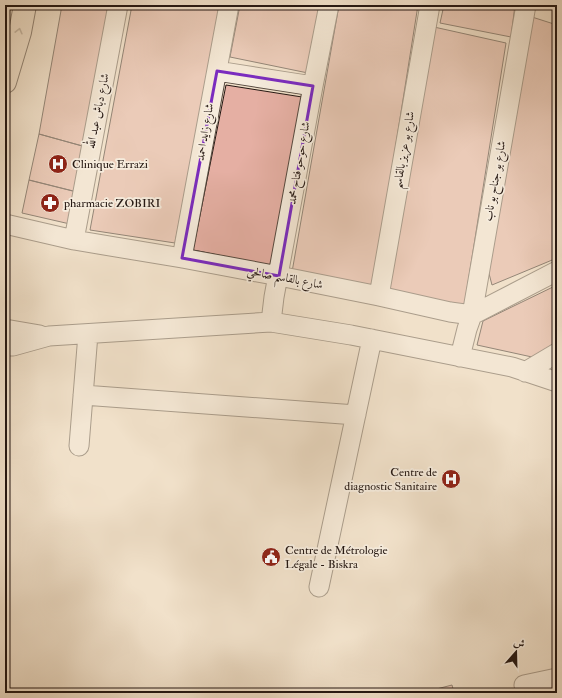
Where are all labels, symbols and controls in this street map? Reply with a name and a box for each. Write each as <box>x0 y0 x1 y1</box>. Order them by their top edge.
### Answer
one-way arrow <box>15 28 23 35</box>
street label: شارع دباش عبد الله <box>80 71 116 151</box>
street label: شارع زايد احمد <box>193 102 220 162</box>
street label: شارع بو عزيز بالقاسم <box>390 110 422 191</box>
street label: شارع حوحو فتاح محمد <box>284 120 317 206</box>
street label: شارع بو جناح بو ناب <box>481 139 512 223</box>
hospital icon: Clinique Errazi <box>47 153 69 175</box>
place label: Clinique Errazi <box>72 157 148 172</box>
pharmacy icon: pharmacie ZOBIRI <box>39 192 61 214</box>
place label: pharmacie ZOBIRI <box>63 196 160 211</box>
street label: شارع بالقاسم صالحي <box>245 263 324 297</box>
place label: Centre de diagnostic Sanitaire <box>344 465 437 494</box>
hospital icon: Centre de diagnostic Sanitaire <box>440 468 462 490</box>
place label: Centre de Métrologie Légale - Biskra <box>285 543 388 572</box>
public building icon: Centre de Métrologie Légale - Biskra <box>260 546 282 568</box>
north arrow <box>496 632 536 672</box>
text: ش <box>512 635 527 651</box>

